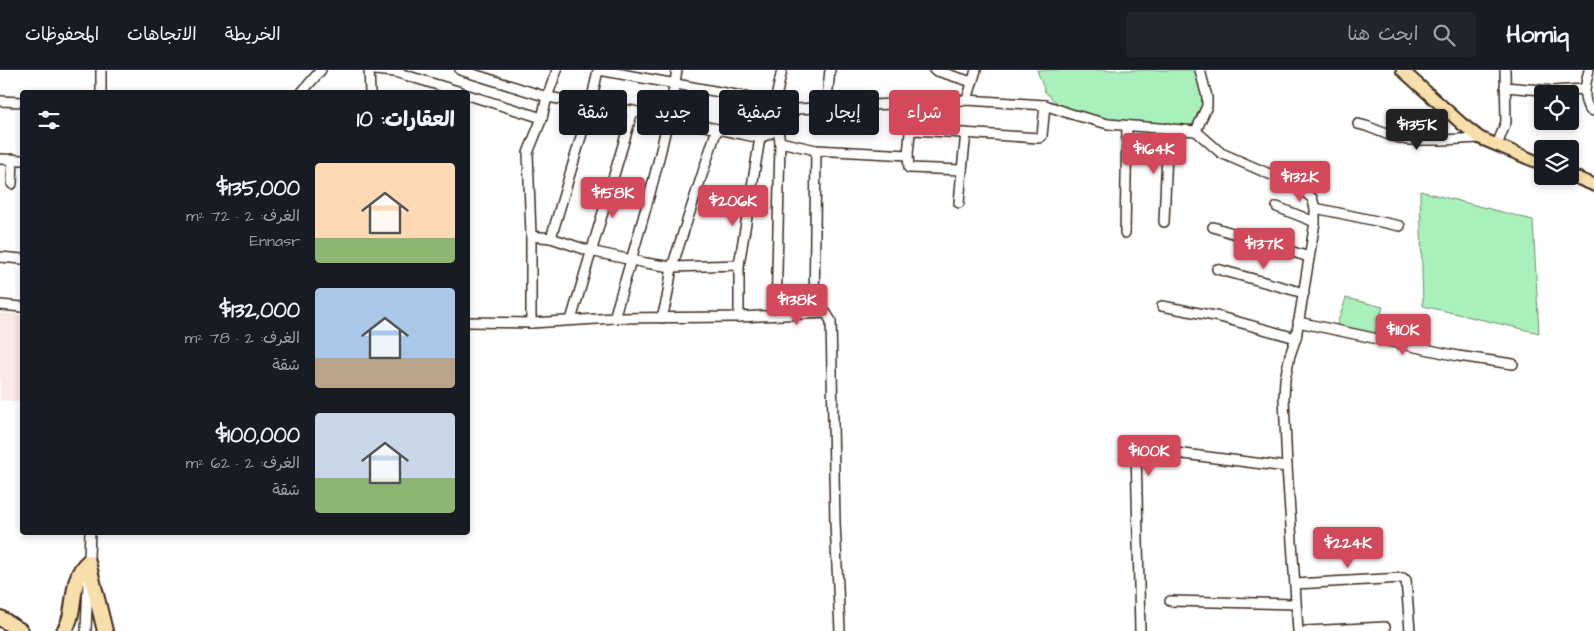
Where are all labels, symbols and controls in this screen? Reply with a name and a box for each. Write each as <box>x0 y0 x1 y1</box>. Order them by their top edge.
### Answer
search box <box>1126 12 1476 57</box>
text: Homiq <box>1506 18 1569 52</box>
text: ابحث هنا <box>1347 21 1418 48</box>
icon: search <box>1430 21 1458 49</box>
text: المحفوظات <box>25 22 99 47</box>
text: الاتجاهات <box>127 22 197 47</box>
text: الخريطة <box>225 22 281 47</box>
map controls <box>1534 85 1579 185</box>
button: locate <box>1534 85 1579 130</box>
chip: شقة <box>559 90 627 135</box>
chip: جديد <box>637 90 709 135</box>
chip: تصفية <box>719 90 799 135</box>
chip: إيجار <box>809 90 879 135</box>
chip: شراء <box>889 90 960 135</box>
text: العقارات: 10 <box>357 105 455 134</box>
icon: filters <box>35 106 63 134</box>
pin: $135K <box>1382 108 1452 151</box>
text: $135K <box>1397 114 1437 136</box>
pin: $164K <box>1119 132 1189 175</box>
text: $164K <box>1133 138 1175 160</box>
button: layers <box>1534 140 1579 185</box>
pin: $132K <box>1265 160 1335 203</box>
text: $132K <box>1281 166 1319 188</box>
text: $135,000 <box>217 174 300 203</box>
pin: $158K <box>578 176 648 219</box>
text: $158K <box>592 182 634 204</box>
icon: home <box>355 183 415 243</box>
pin: $206K <box>698 184 768 227</box>
text: $206K <box>709 190 757 212</box>
text: الغرف: 2 · 72 m² <box>186 205 300 227</box>
pin: $137K <box>1229 228 1299 270</box>
text: Ennasr <box>250 230 300 252</box>
text: $137K <box>1245 233 1283 255</box>
pin: $138K <box>762 284 832 326</box>
text: $138K <box>777 289 817 311</box>
text: $132,000 <box>219 296 300 325</box>
icon: home <box>355 308 415 368</box>
pin: $110K <box>1368 314 1438 356</box>
text: $110K <box>1387 319 1419 341</box>
text: الغرف: 2 · 78 m² <box>185 327 300 349</box>
text: شقة <box>272 354 300 376</box>
text: $100,000 <box>216 421 300 450</box>
icon: home <box>355 433 415 493</box>
pin: $100K <box>1114 434 1184 477</box>
text: $100K <box>1129 440 1169 462</box>
text: الغرف: 2 · 62 m² <box>186 452 300 474</box>
text: شقة <box>272 479 300 501</box>
pin: $224K <box>1313 526 1383 569</box>
text: $224K <box>1324 532 1372 554</box>

